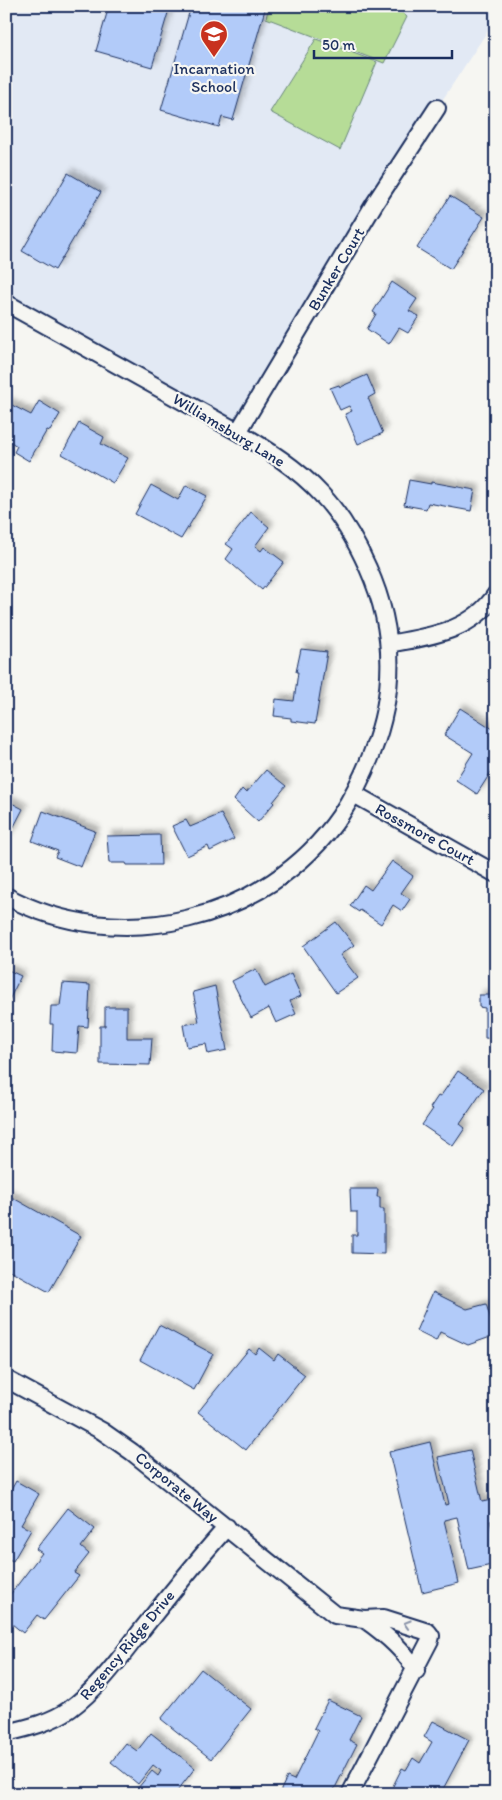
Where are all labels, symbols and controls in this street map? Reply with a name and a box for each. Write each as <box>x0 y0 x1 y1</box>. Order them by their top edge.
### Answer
school or university icon: Incarnation School <box>199 19 229 58</box>
scale bar <box>314 28 452 60</box>
text: 50 m <box>322 36 355 54</box>
place label: Incarnation School <box>173 59 255 96</box>
street label: Bunker Court <box>304 224 368 314</box>
street label: Williamsburg Lane <box>170 389 289 471</box>
street label: Rossmore Court <box>372 799 478 869</box>
street label: Corporate Way <box>131 1448 223 1527</box>
street label: Regency Ridge Drive <box>76 1586 179 1704</box>
one-way arrow <box>403 1620 411 1630</box>

